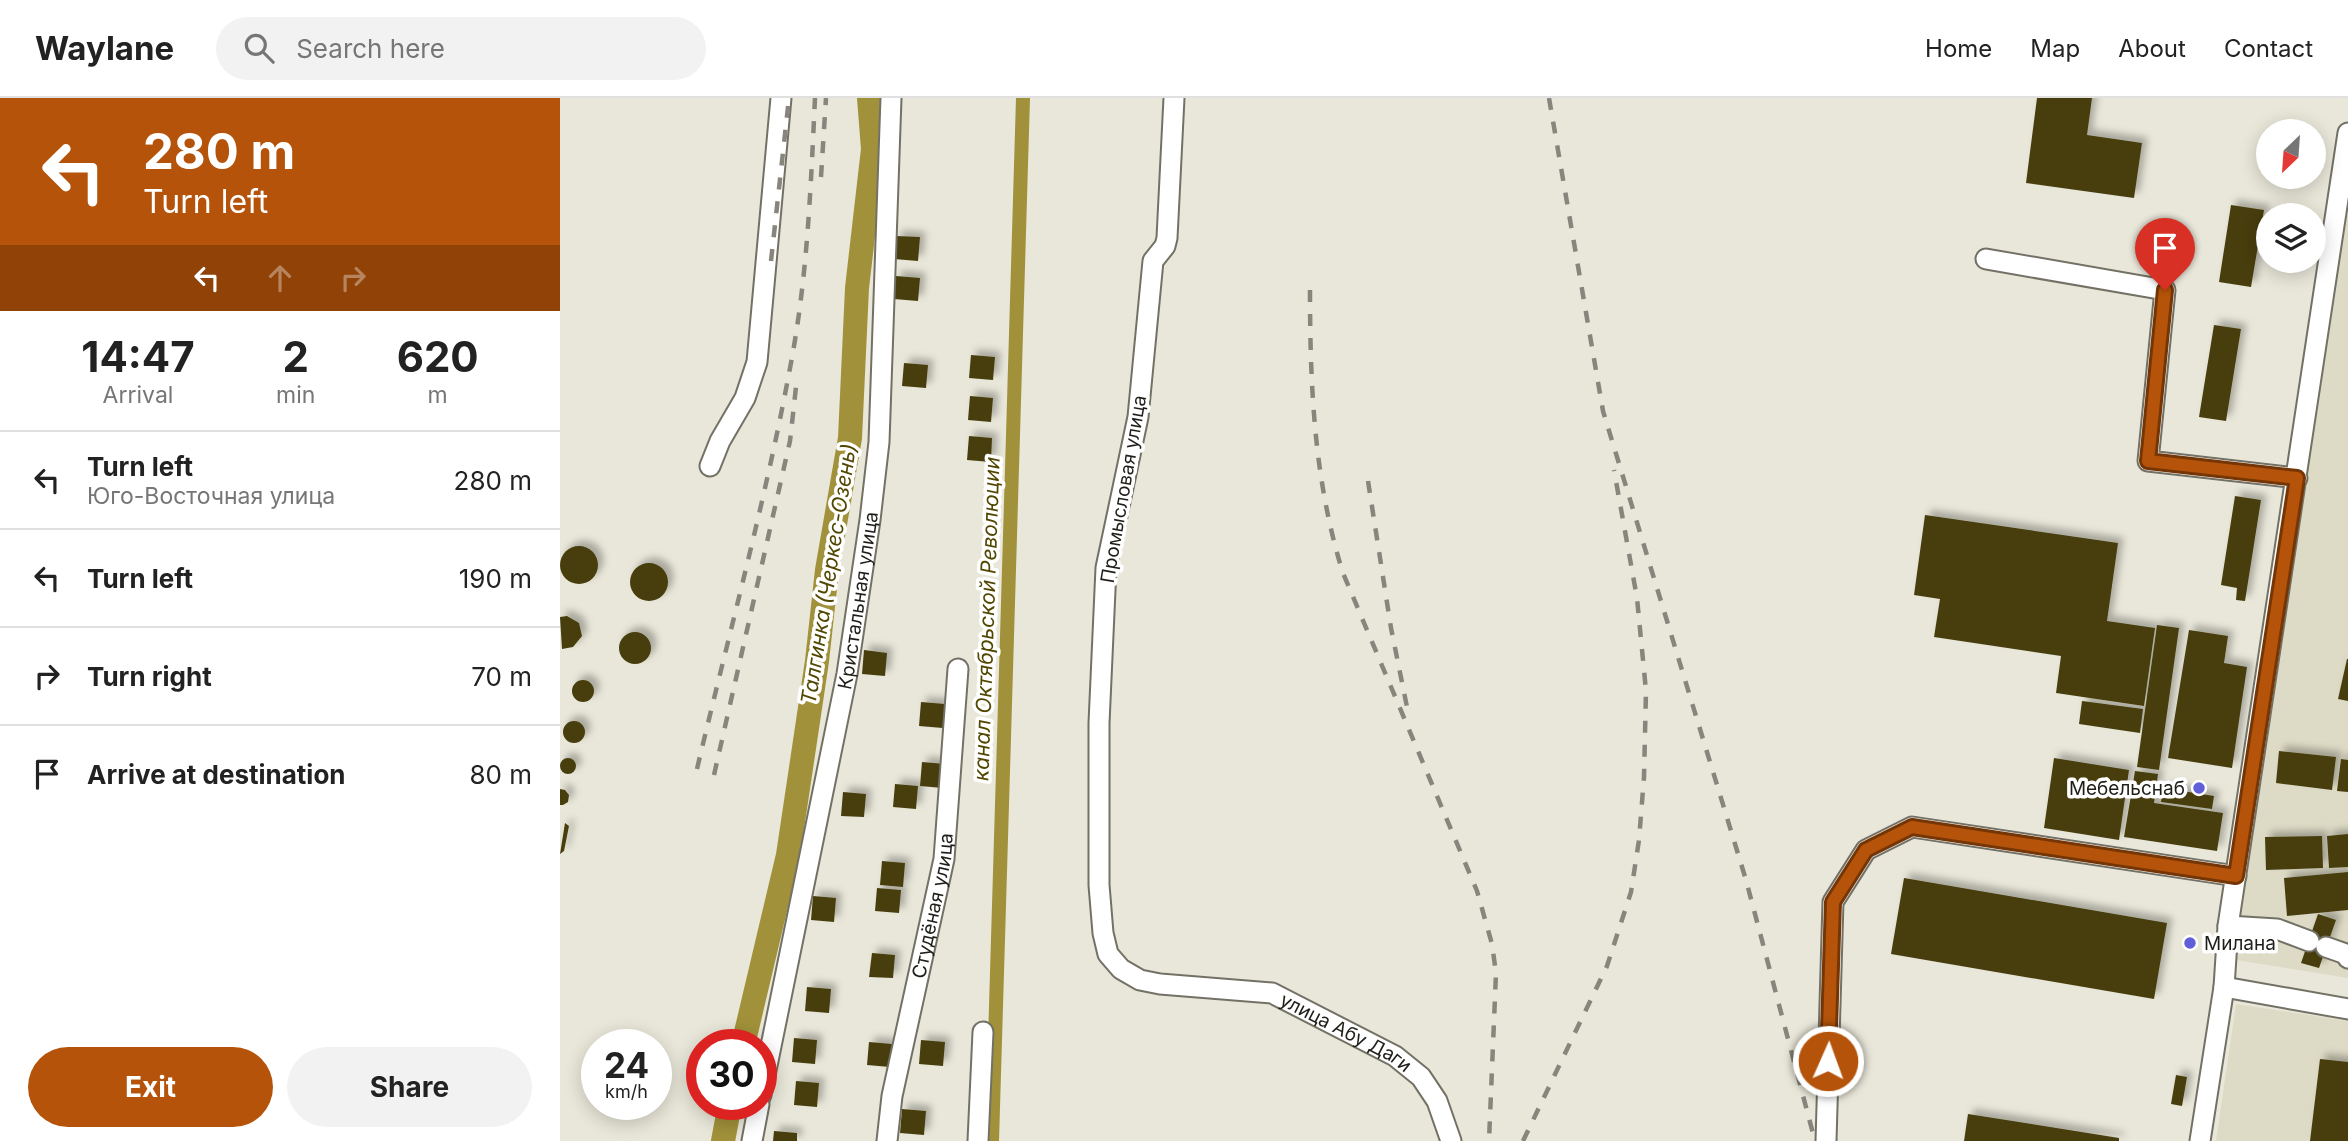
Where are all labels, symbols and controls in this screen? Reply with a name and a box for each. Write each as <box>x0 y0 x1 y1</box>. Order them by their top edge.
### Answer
search box <box>216 17 706 80</box>
text: Waylane <box>35 28 174 68</box>
icon: search <box>240 29 278 67</box>
text: Search here <box>296 33 445 64</box>
text: Home <box>1925 34 1992 63</box>
text: Map <box>2030 34 2080 63</box>
text: About <box>2118 34 2186 63</box>
text: Contact <box>2224 34 2313 63</box>
north arrow <box>2256 119 2326 189</box>
map controls <box>2256 119 2326 273</box>
text: 280 m <box>143 122 295 181</box>
icon: left <box>28 126 119 217</box>
text: Turn left <box>143 182 268 221</box>
button: layers <box>2256 203 2326 273</box>
pin <box>2135 218 2195 290</box>
icon: arrive <box>2146 229 2184 267</box>
icon: left <box>188 259 226 297</box>
icon: ahead <box>261 259 299 297</box>
icon: right <box>334 259 372 297</box>
text: 14:47 <box>81 331 195 382</box>
text: 2 <box>282 331 309 382</box>
text: 620 <box>397 331 479 382</box>
text: Arrival <box>103 381 173 409</box>
text: min <box>276 381 315 409</box>
text: m <box>428 381 448 409</box>
street label: Промысловая улица <box>1096 393 1151 585</box>
water label: Талгинка (Черкес-Озень) <box>796 442 861 706</box>
text: Turn left <box>87 451 193 482</box>
water label: канал Октябрьской Революции <box>968 456 1005 782</box>
icon: left <box>28 461 66 499</box>
text: 280 m <box>454 465 532 496</box>
text: Юго-Восточная улица <box>87 482 335 510</box>
street label: Кристальная улица <box>833 510 883 692</box>
icon: left <box>28 559 66 597</box>
text: Turn left <box>87 563 193 594</box>
text: 190 m <box>459 563 532 594</box>
icon: right <box>28 657 66 695</box>
text: Turn right <box>87 661 212 692</box>
text: 70 m <box>471 661 532 692</box>
icon: arrive <box>28 755 66 793</box>
text: Arrive at destination <box>87 759 346 790</box>
text: 80 m <box>469 759 532 790</box>
place label: Мебельснаб <box>2069 777 2185 800</box>
marker: Мебельснаб <box>2191 780 2207 796</box>
street label: Студёная улица <box>907 832 958 981</box>
place label: Милана <box>2204 932 2276 955</box>
marker: Милана <box>2182 935 2198 951</box>
street label: улица Абу Даги <box>1276 988 1416 1077</box>
position arrow <box>1791 1024 1865 1098</box>
speed limit sign: 30 <box>686 1029 777 1120</box>
text: 24 <box>604 1044 649 1086</box>
button: Exit <box>28 1047 273 1127</box>
button: Share <box>287 1047 532 1127</box>
text: km/h <box>605 1081 648 1102</box>

